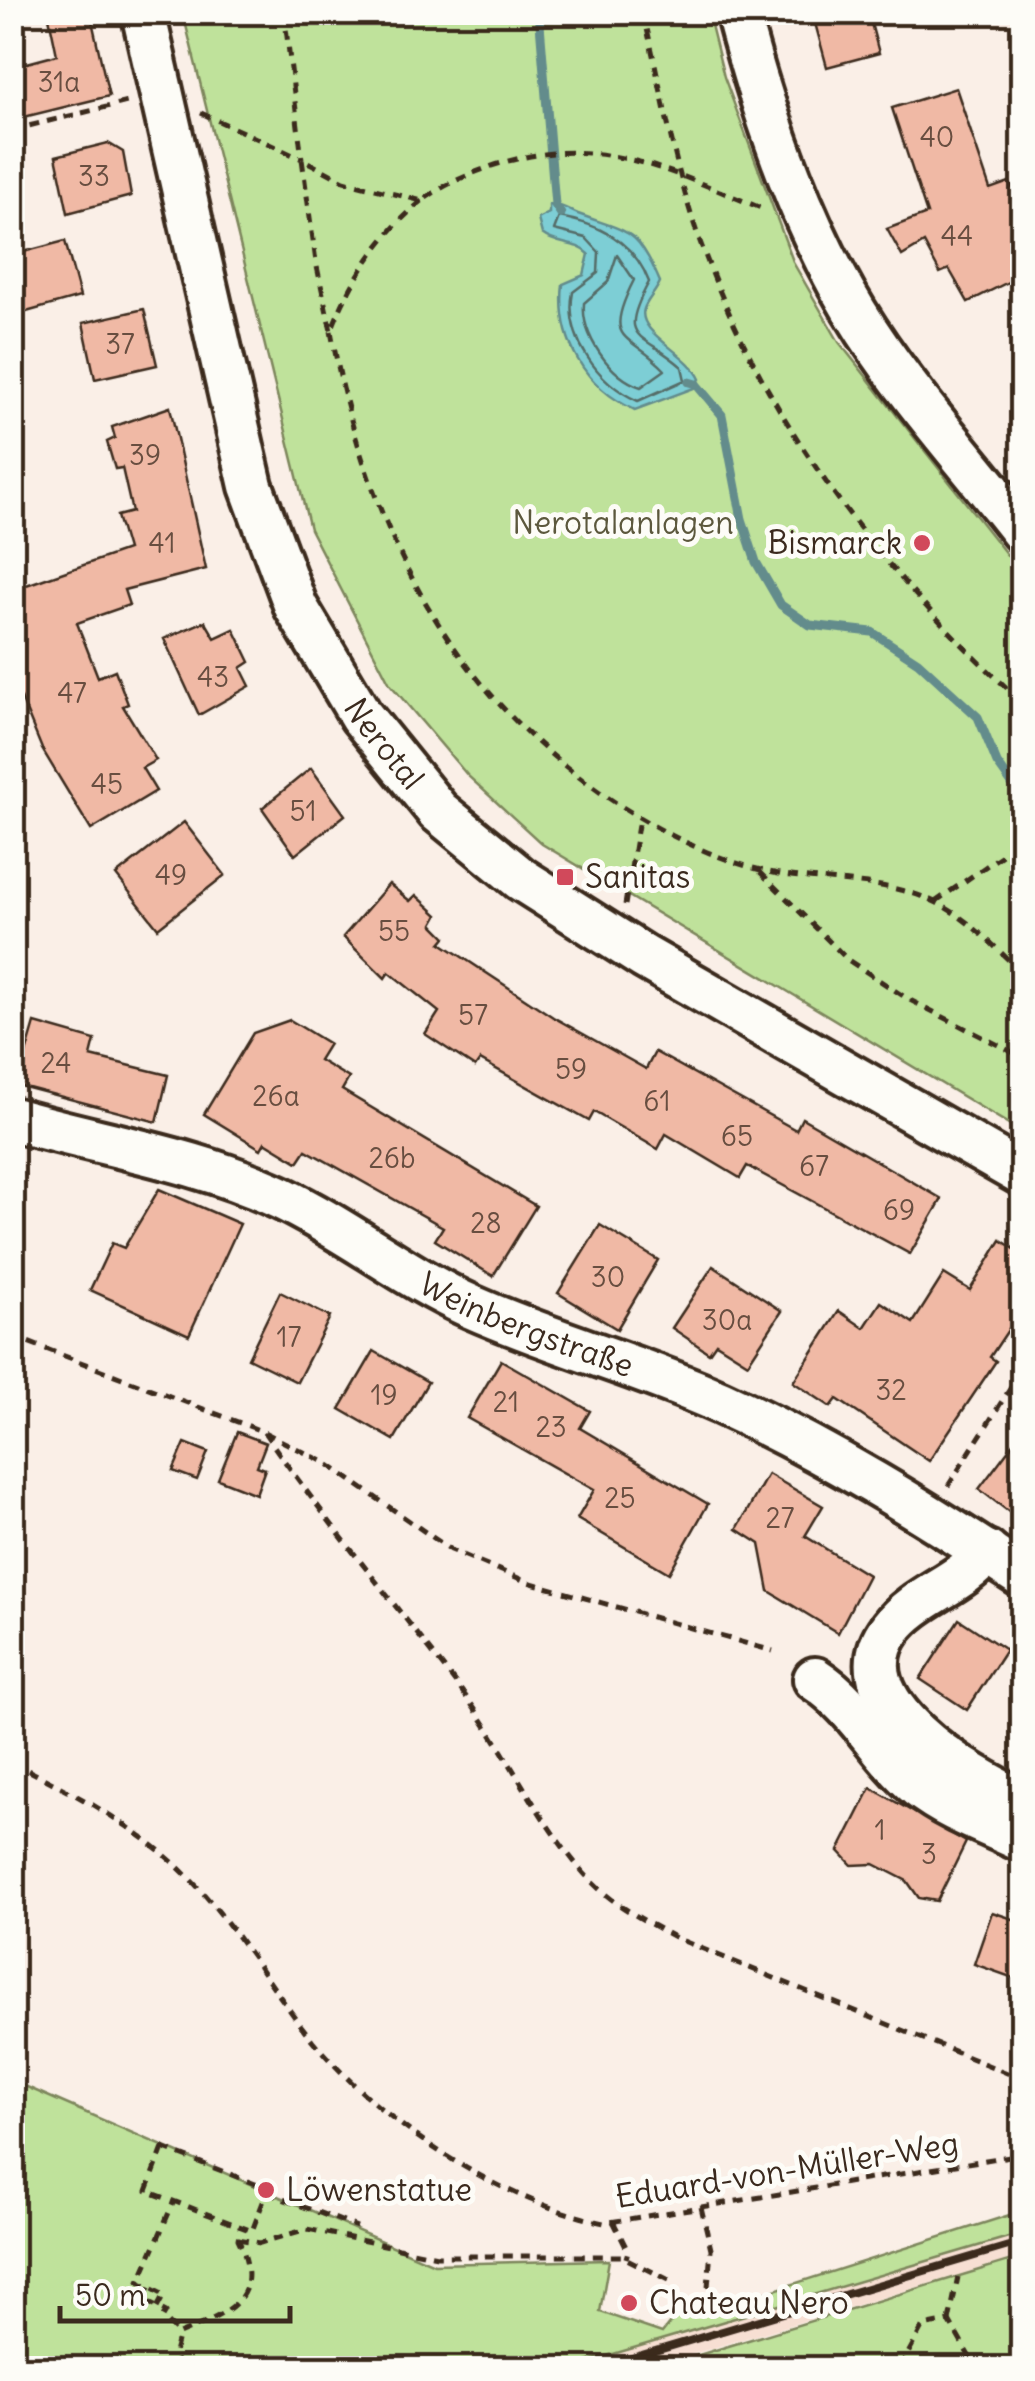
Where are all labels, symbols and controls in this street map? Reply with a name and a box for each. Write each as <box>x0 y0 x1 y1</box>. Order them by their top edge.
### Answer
house number: 31a <box>38 64 80 100</box>
house number: 40 <box>920 119 954 155</box>
house number: 33 <box>78 158 110 194</box>
house number: 44 <box>941 218 973 254</box>
house number: 37 <box>105 326 135 362</box>
house number: 39 <box>129 437 161 473</box>
park label: Nerotalanlagen <box>512 502 734 543</box>
place label: Bismarck <box>768 522 902 563</box>
house number: 41 <box>148 525 176 561</box>
marker: Bismarck <box>911 532 933 554</box>
house number: 43 <box>197 659 229 695</box>
house number: 47 <box>57 675 87 711</box>
street label: Nerotal <box>335 691 433 798</box>
house number: 45 <box>91 766 123 802</box>
house number: 51 <box>289 793 317 829</box>
place label: Sanitas <box>585 856 690 897</box>
house number: 49 <box>155 857 187 893</box>
marker: Sanitas <box>554 866 576 888</box>
house number: 55 <box>378 913 410 949</box>
house number: 57 <box>458 997 488 1033</box>
house number: 24 <box>40 1045 72 1081</box>
house number: 59 <box>555 1051 587 1087</box>
house number: 26a <box>252 1078 300 1114</box>
house number: 61 <box>643 1083 671 1119</box>
house number: 65 <box>721 1118 753 1154</box>
house number: 26b <box>369 1140 415 1176</box>
house number: 67 <box>799 1148 829 1184</box>
house number: 69 <box>883 1192 915 1228</box>
house number: 28 <box>470 1205 502 1241</box>
house number: 30 <box>591 1259 625 1295</box>
street label: Weinbergstraße <box>412 1263 639 1386</box>
house number: 30a <box>702 1302 752 1338</box>
house number: 17 <box>277 1319 302 1355</box>
house number: 32 <box>875 1372 907 1408</box>
house number: 19 <box>370 1377 398 1413</box>
house number: 21 <box>493 1384 519 1420</box>
house number: 23 <box>535 1409 567 1445</box>
house number: 25 <box>604 1480 636 1516</box>
house number: 27 <box>765 1500 795 1536</box>
house number: 1 <box>874 1812 886 1848</box>
house number: 3 <box>921 1836 937 1872</box>
street label: Eduard-von-Müller-Weg <box>612 2122 961 2217</box>
place label: Löwenstatue <box>286 2169 472 2210</box>
marker: Löwenstatue <box>255 2179 277 2201</box>
scale bar <box>60 2261 290 2323</box>
text: 50 m <box>75 2276 145 2314</box>
place label: Chateau Nero <box>649 2282 849 2323</box>
marker: Chateau Nero <box>618 2292 640 2314</box>

